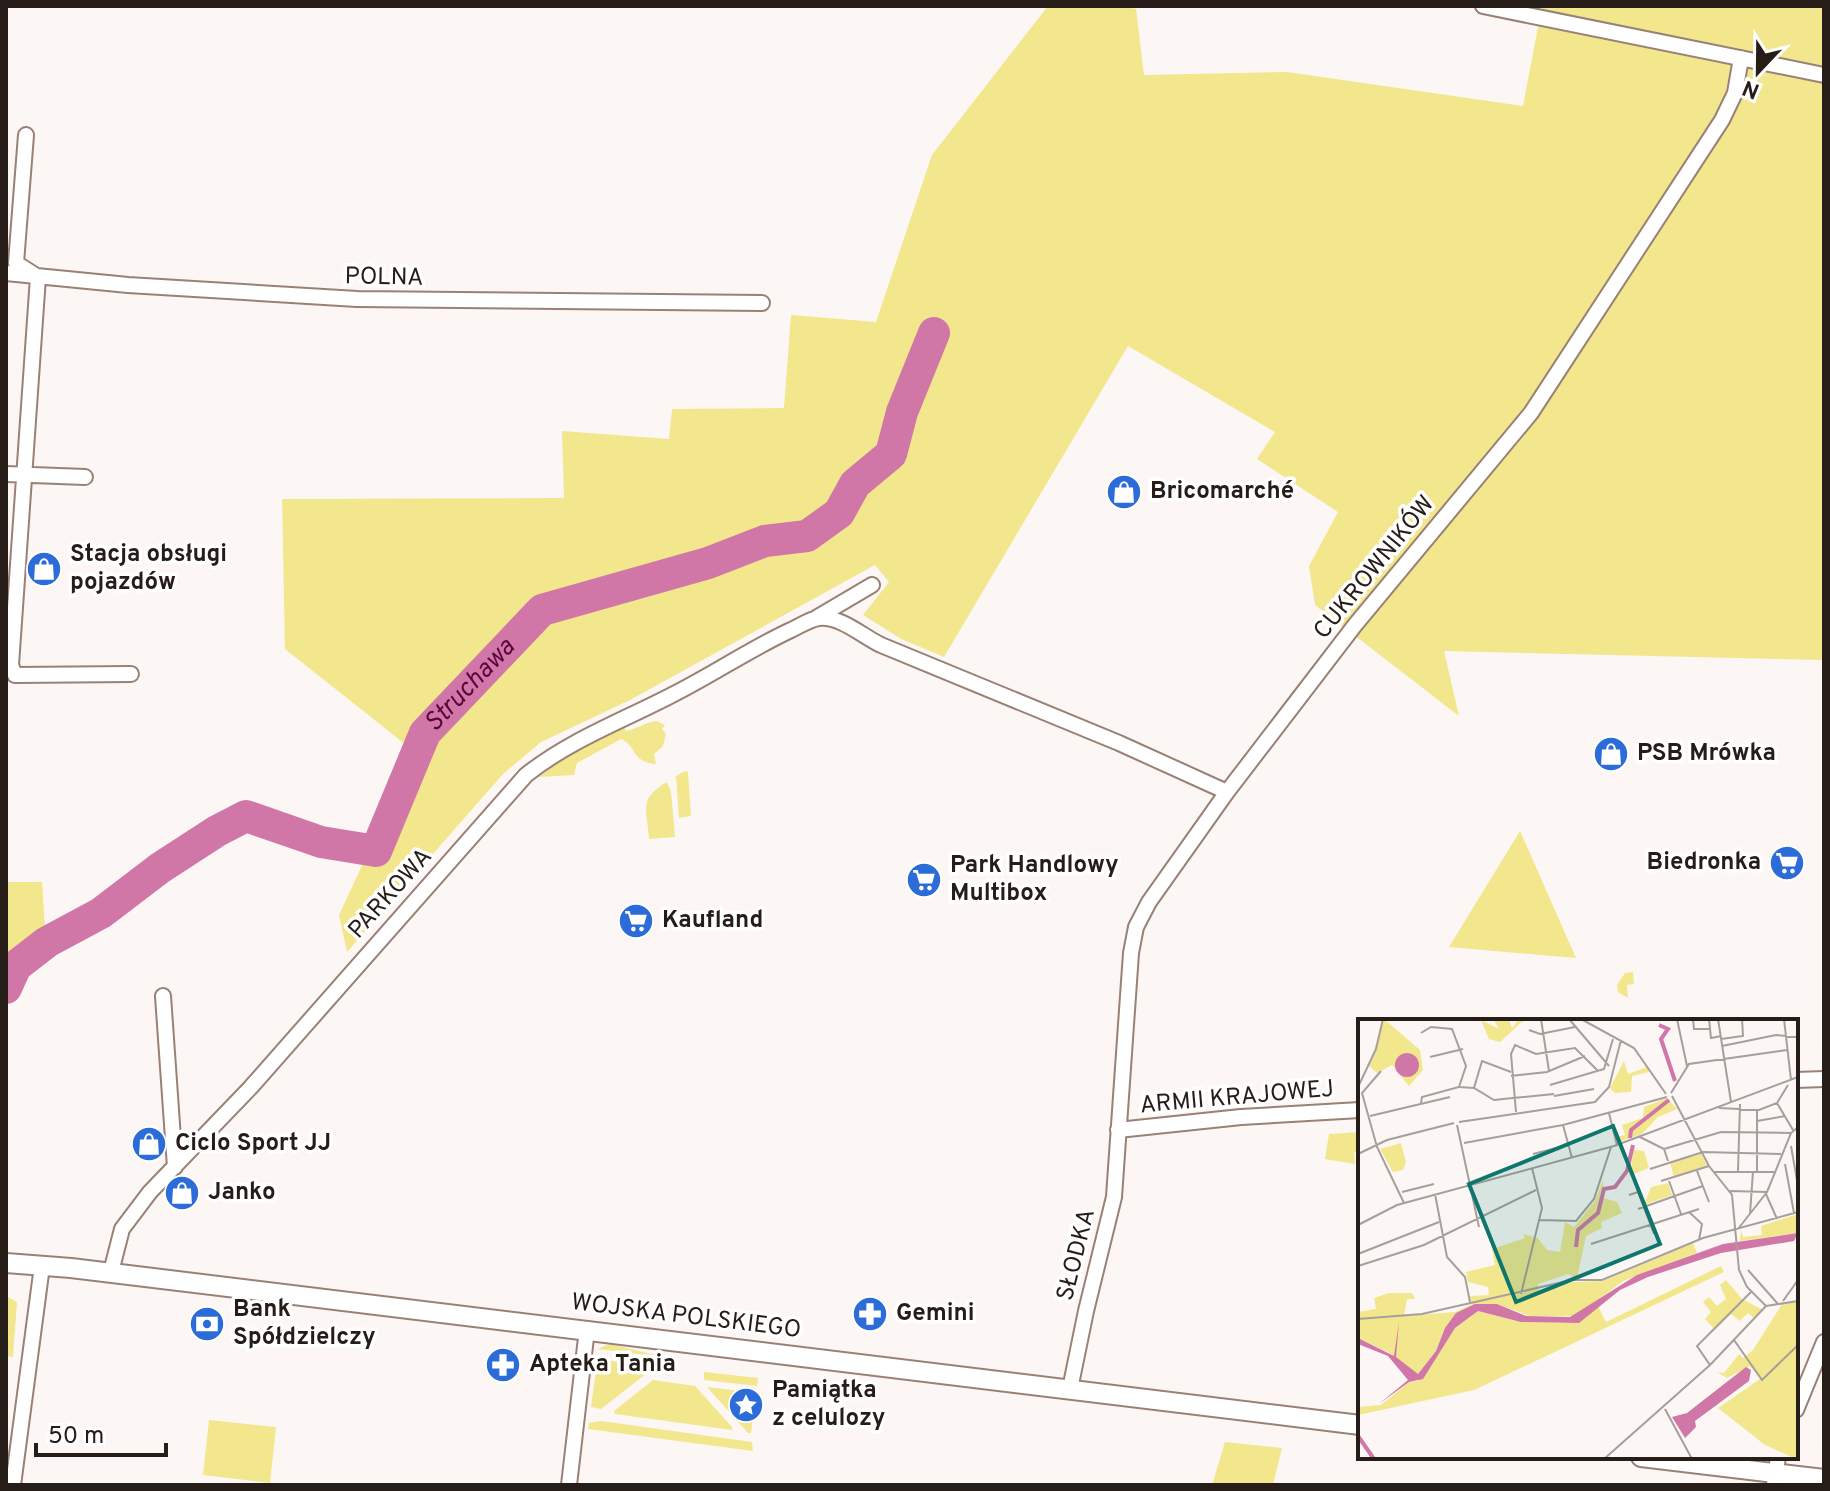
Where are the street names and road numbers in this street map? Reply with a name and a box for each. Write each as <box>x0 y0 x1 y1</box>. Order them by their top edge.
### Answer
street label: POLNA <box>344 262 424 294</box>
street label: CUKROWNIKÓW <box>1306 489 1442 646</box>
street label: PARKOWA <box>343 843 439 945</box>
street label: ARMII KRAJOWEJ <box>1139 1075 1335 1121</box>
street label: SŁODKA <box>1051 1206 1103 1304</box>
street label: WOJSKA POLSKIEGO <box>569 1288 803 1346</box>

